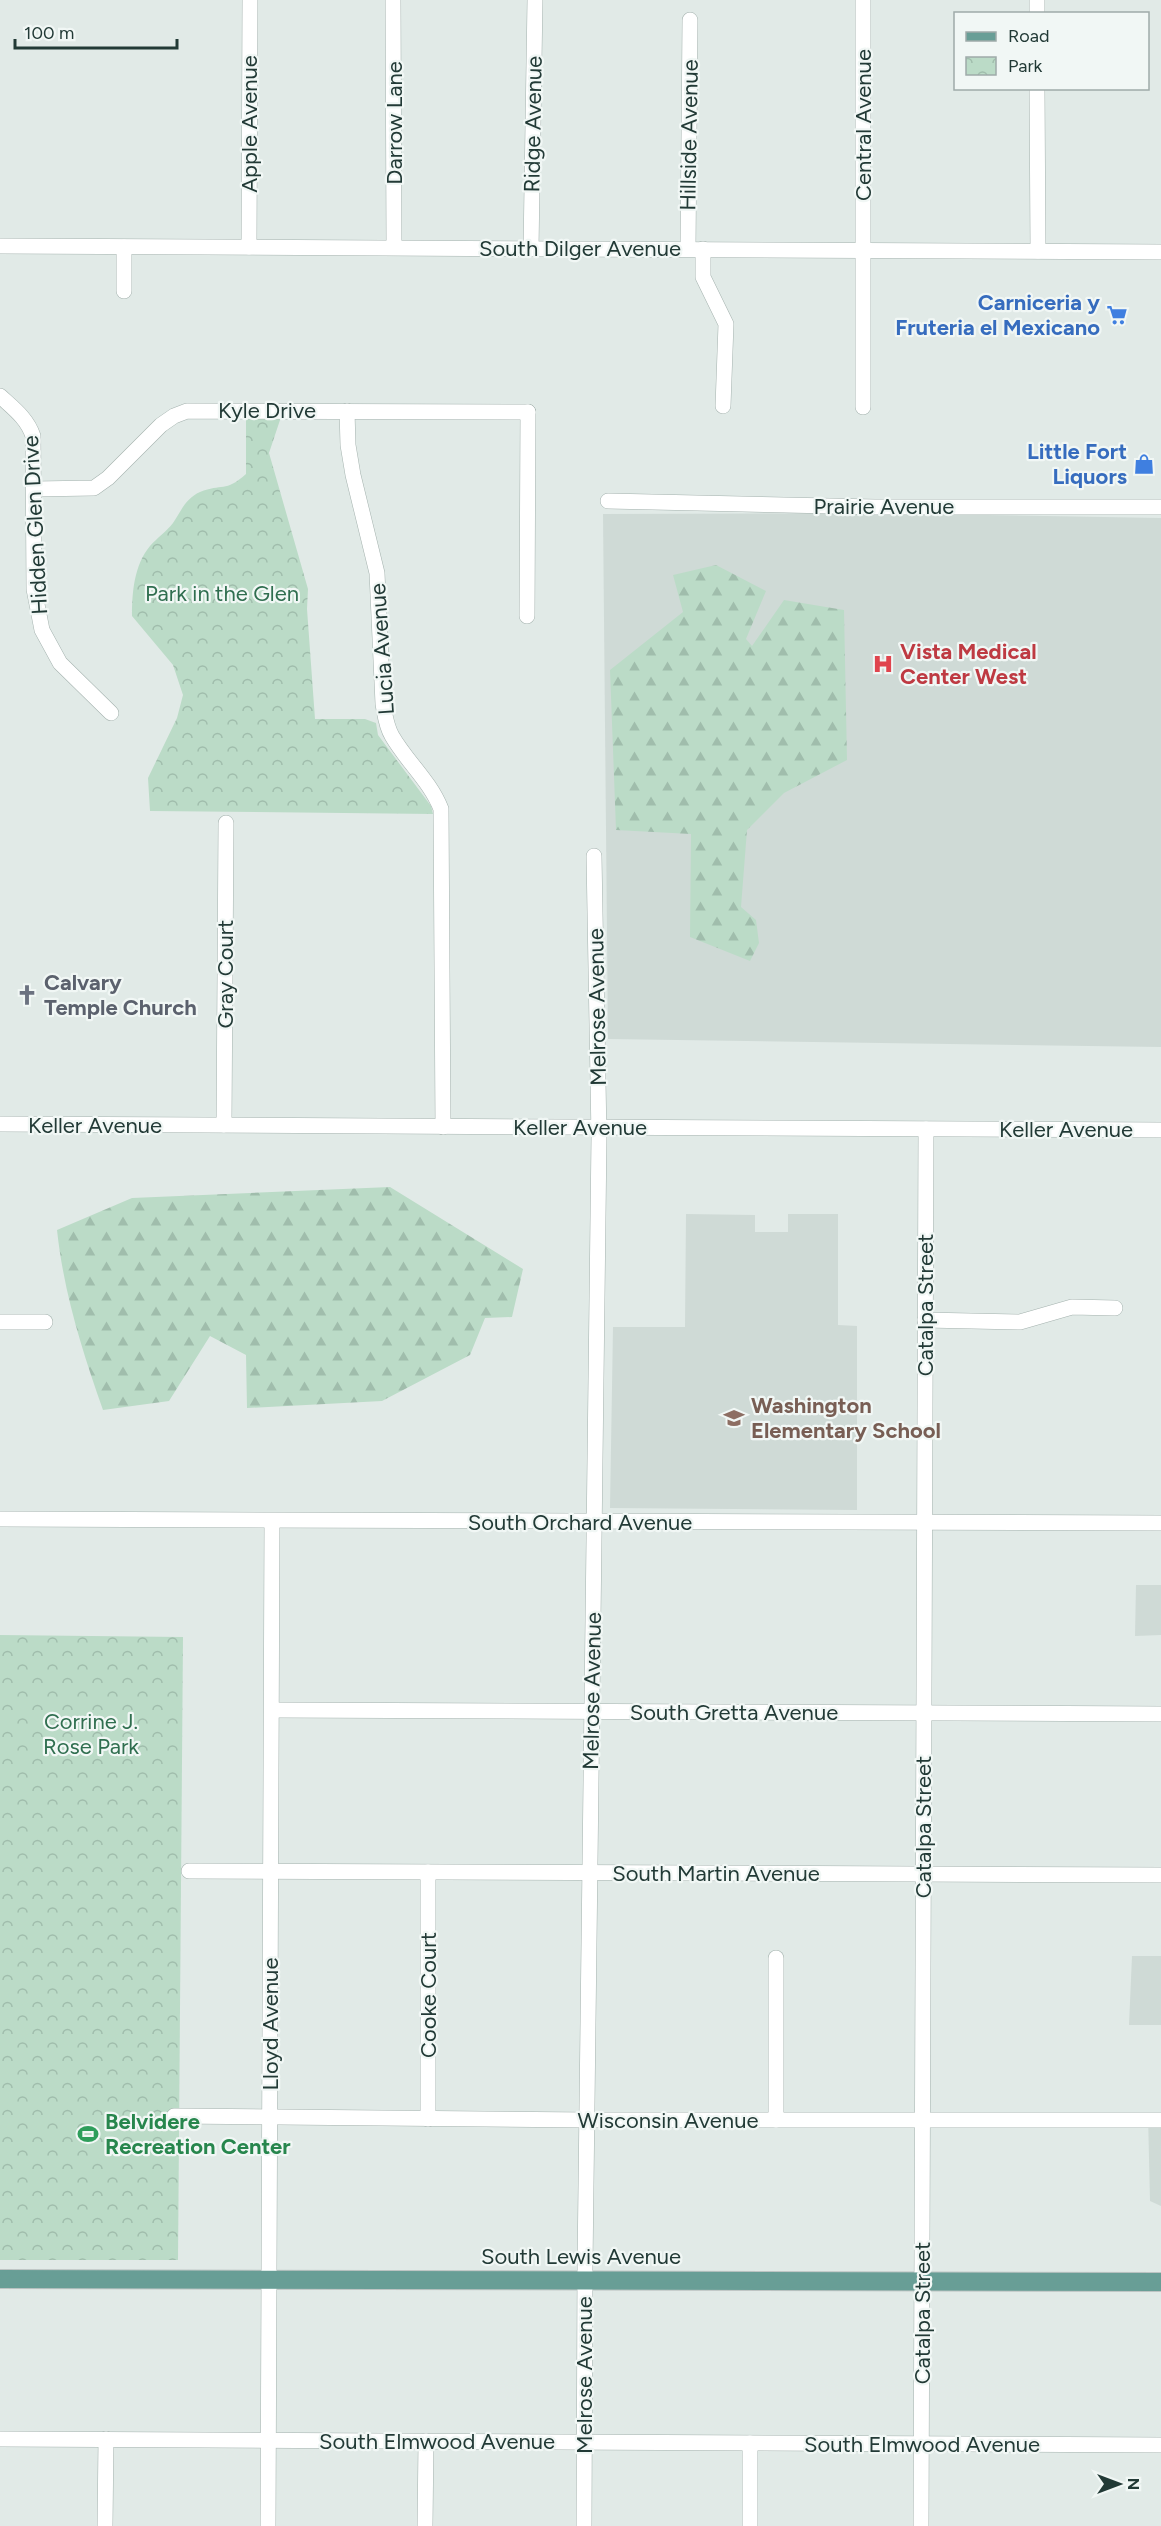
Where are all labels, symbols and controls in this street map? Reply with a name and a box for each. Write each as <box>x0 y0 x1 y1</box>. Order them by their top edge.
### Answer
scale bar <box>15 12 177 50</box>
legend <box>954 12 1149 90</box>
text: 100 m <box>24 22 74 44</box>
text: Road <box>1008 25 1049 47</box>
street label: Central Avenue <box>850 49 877 201</box>
street label: Apple Avenue <box>236 55 263 193</box>
text: Park <box>1008 55 1043 77</box>
street label: Ridge Avenue <box>518 56 548 192</box>
street label: Hillside Avenue <box>674 59 704 211</box>
street label: Darrow Lane <box>381 61 408 185</box>
street label: South Dilger Avenue <box>479 235 681 262</box>
place label: Carniceria y Fruteria el Mexicano <box>895 289 1100 341</box>
supermarket icon: Carniceria y Fruteria el Mexicano <box>1105 303 1129 327</box>
street label: Kyle Drive <box>218 397 316 424</box>
street label: Hidden Glen Drive <box>17 435 53 615</box>
place label: Little Fort Liquors <box>1027 438 1127 490</box>
shop icon: Little Fort Liquors <box>1132 452 1156 476</box>
street label: Prairie Avenue <box>814 493 954 520</box>
park label: Park in the Glen <box>145 580 299 607</box>
street label: Lucia Avenue <box>364 582 400 716</box>
place label: Vista Medical Center West <box>900 638 1037 690</box>
hospital icon: Vista Medical Center West <box>871 652 895 676</box>
street label: Gray Court <box>212 920 239 1028</box>
street label: Melrose Avenue <box>582 928 612 1086</box>
place label: Calvary Temple Church <box>44 969 197 1021</box>
church icon: Calvary Temple Church <box>15 983 39 1007</box>
street label: Keller Avenue <box>28 1112 162 1139</box>
street label: Keller Avenue <box>513 1114 647 1141</box>
street label: Keller Avenue <box>999 1116 1133 1143</box>
street label: Catalpa Street <box>912 1234 939 1376</box>
place label: Washington Elementary School <box>751 1392 941 1444</box>
school or university icon: Washington Elementary School <box>722 1406 746 1430</box>
street label: South Orchard Avenue <box>468 1509 692 1536</box>
street label: Melrose Avenue <box>577 1612 607 1770</box>
street label: South Gretta Avenue <box>630 1699 838 1726</box>
park label: Corrine J. Rose Park <box>43 1708 139 1760</box>
street label: Catalpa Street <box>910 1756 937 1898</box>
street label: South Martin Avenue <box>612 1860 820 1887</box>
street label: Cooke Court <box>415 1932 442 2058</box>
street label: Lloyd Avenue <box>257 1958 284 2090</box>
street label: Wisconsin Avenue <box>578 2107 758 2134</box>
place label: Belvidere Recreation Center <box>105 2108 291 2160</box>
sports icon: Belvidere Recreation Center <box>76 2122 100 2146</box>
street label: Catalpa Street <box>909 2242 936 2384</box>
street label: South Lewis Avenue <box>481 2243 681 2270</box>
street label: Melrose Avenue <box>571 2296 598 2454</box>
street label: South Elmwood Avenue <box>319 2428 555 2455</box>
street label: South Elmwood Avenue <box>804 2431 1040 2458</box>
north arrow <box>1089 2454 1149 2514</box>
text: N <box>1124 2478 1143 2490</box>

